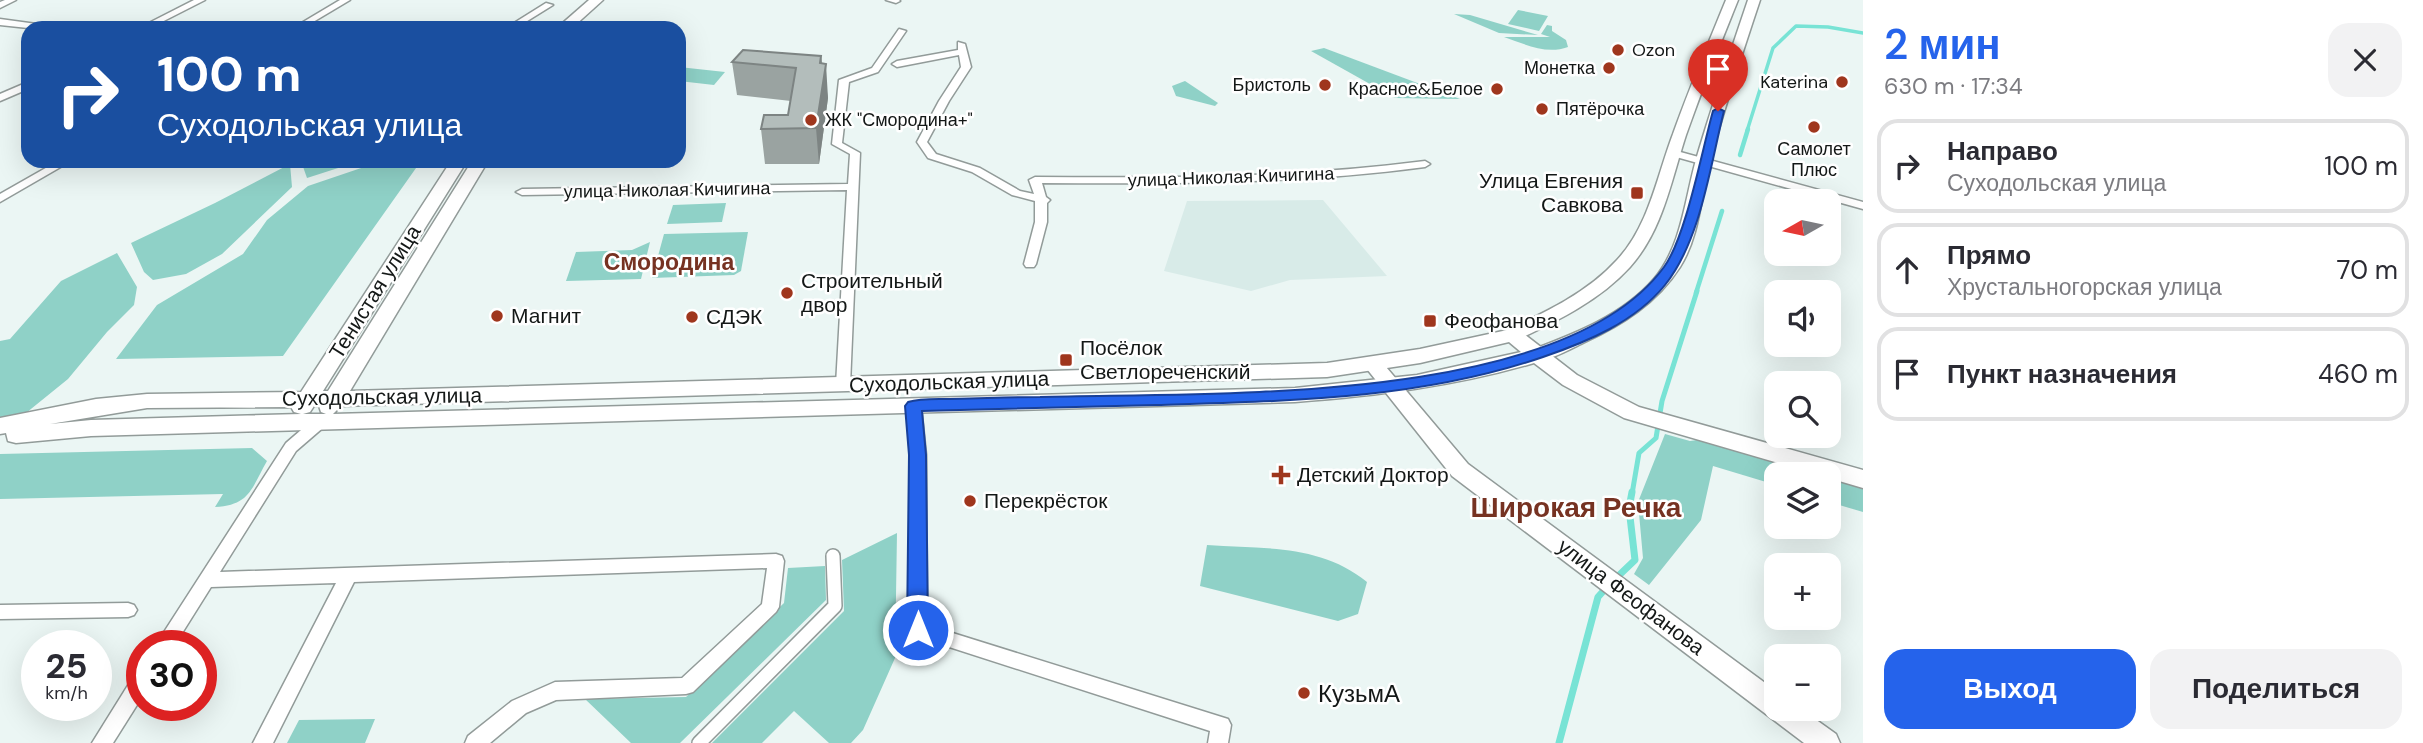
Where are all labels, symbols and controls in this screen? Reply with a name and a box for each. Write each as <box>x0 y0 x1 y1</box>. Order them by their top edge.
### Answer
text: 2 мин <box>1884 17 2001 72</box>
button: close <box>2328 23 2402 97</box>
place label: Ozon <box>1632 38 1675 62</box>
pin <box>1688 39 1748 111</box>
text: 100 m <box>157 42 301 106</box>
marker: Ozon <box>1610 42 1626 58</box>
icon: right <box>42 49 133 140</box>
icon: arrive <box>1699 50 1737 88</box>
place label: Монетка <box>1524 56 1596 80</box>
marker: Монетка <box>1601 60 1617 76</box>
place label: Katerina <box>1760 70 1828 94</box>
text: 630 m · 17:34 <box>1884 71 2023 101</box>
place label: Бристоль <box>1233 73 1311 97</box>
marker: Katerina <box>1834 74 1850 90</box>
marker: Бристоль <box>1317 77 1333 93</box>
place label: Красное&Белое <box>1348 77 1483 101</box>
marker: Красное&Белое <box>1489 81 1505 97</box>
place label: Пятёрочка <box>1556 97 1645 121</box>
marker: Пятёрочка <box>1534 101 1550 117</box>
text: Суходольская улица <box>157 104 462 146</box>
place label: ЖК "Смородина+" <box>825 108 973 132</box>
marker: ЖК "Смородина+" <box>803 112 819 128</box>
marker: Самолет Плюс <box>1806 119 1822 135</box>
text: Направо <box>1947 134 2058 168</box>
place label: Самолет Плюс <box>1777 137 1851 182</box>
icon: right <box>1888 147 1926 185</box>
text: 100 m <box>2324 149 2398 183</box>
street label: улица Николая Кичигина <box>1127 161 1336 193</box>
place label: Улица Евгения Савкова <box>1479 167 1623 219</box>
text: Суходольская улица <box>1947 168 2166 198</box>
street label: улица Николая Кичигина <box>564 176 771 204</box>
marker: Улица Евгения Савкова <box>1629 185 1645 201</box>
north arrow <box>1764 189 1841 266</box>
map controls <box>1764 189 1841 721</box>
street label: Тенистая улица <box>323 219 428 364</box>
text: Прямо <box>1947 238 2031 272</box>
district label: Смородина <box>604 247 734 277</box>
icon: ahead <box>1888 251 1926 289</box>
text: 70 m <box>2337 253 2398 287</box>
place label: Строительный двор <box>801 267 943 319</box>
text: Хрустальногорская улица <box>1947 272 2222 302</box>
button: sound <box>1764 280 1841 357</box>
marker: Строительный двор <box>779 285 795 301</box>
place label: Магнит <box>511 302 581 330</box>
place label: СДЭК <box>706 303 763 331</box>
place label: Феофанова <box>1444 307 1558 335</box>
marker: Магнит <box>489 308 505 324</box>
marker: СДЭК <box>684 309 700 325</box>
marker: Феофанова <box>1422 313 1438 329</box>
place label: Посёлок Светлореченский <box>1080 334 1250 386</box>
marker: Посёлок Светлореченский <box>1058 352 1074 368</box>
icon: arrive <box>1888 355 1926 393</box>
text: Пункт назначения <box>1947 357 2177 391</box>
text: 460 m <box>2318 357 2398 391</box>
street label: Суходольская улица <box>848 365 1050 399</box>
button: search <box>1764 371 1841 448</box>
street label: Суходольская улица <box>282 381 483 413</box>
place label: Детский Доктор <box>1297 461 1449 489</box>
button: layers <box>1764 462 1841 539</box>
marker: Детский Доктор <box>1271 465 1291 485</box>
place label: Перекрёсток <box>984 487 1108 515</box>
district label: Широкая Речка <box>1471 489 1682 526</box>
marker: Перекрёсток <box>962 493 978 509</box>
street label: улица Феофанова <box>1552 532 1711 662</box>
button: + <box>1764 553 1841 630</box>
position arrow <box>881 593 955 667</box>
speed limit sign: 30 <box>126 630 217 721</box>
text: 25 <box>46 643 87 689</box>
button: − <box>1764 644 1841 721</box>
button: Выход <box>1884 649 2136 729</box>
button: Поделиться <box>2150 649 2402 729</box>
place label: КузьмА <box>1318 678 1400 709</box>
text: km/h <box>45 681 88 705</box>
marker: КузьмА <box>1296 685 1312 701</box>

